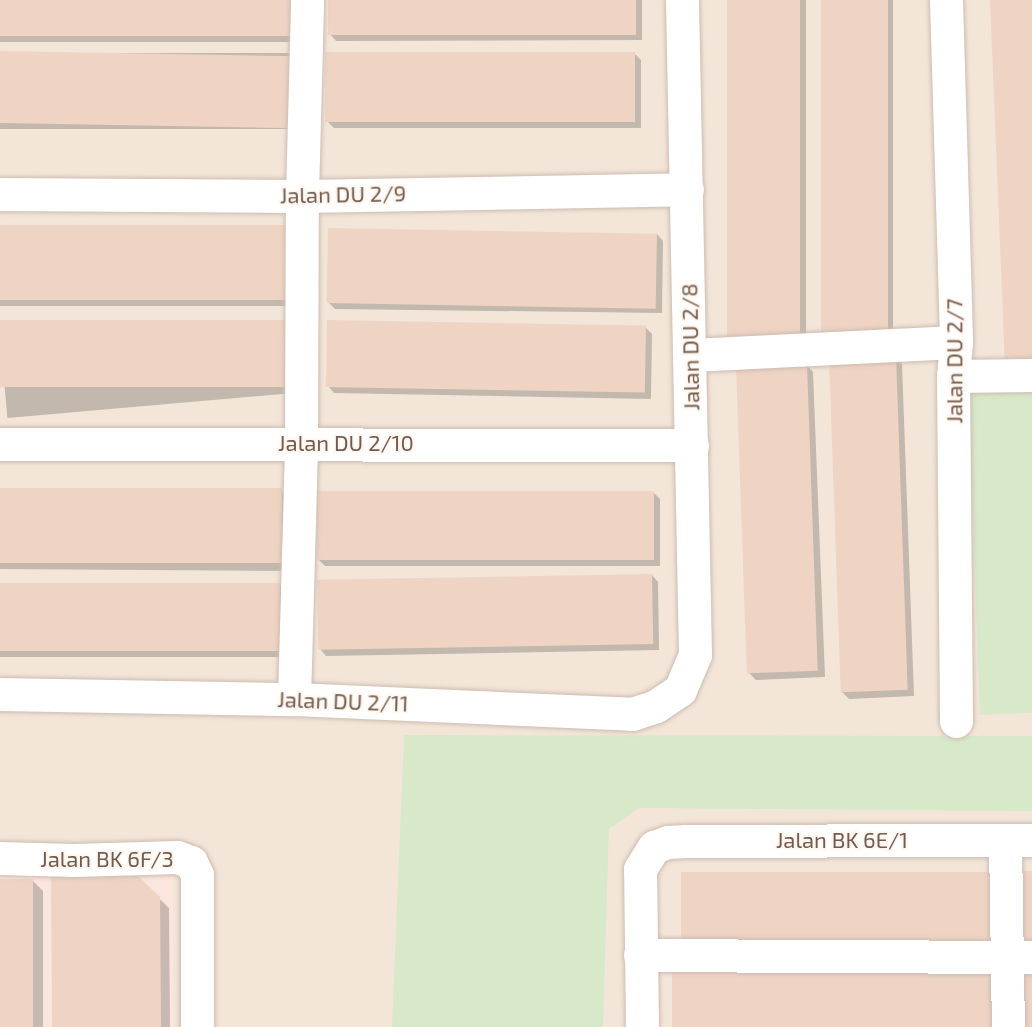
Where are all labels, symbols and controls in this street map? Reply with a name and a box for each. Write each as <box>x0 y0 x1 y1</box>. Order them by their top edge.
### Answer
street label: Jalan DU 2/9 <box>280 180 406 208</box>
street label: Jalan DU 2/8 <box>676 283 704 411</box>
street label: Jalan DU 2/7 <box>941 298 967 424</box>
street label: Jalan DU 2/10 <box>278 430 414 456</box>
street label: Jalan DU 2/11 <box>277 686 409 716</box>
street label: Jalan BK 6E/1 <box>776 827 908 853</box>
street label: Jalan BK 6F/3 <box>40 846 174 872</box>

